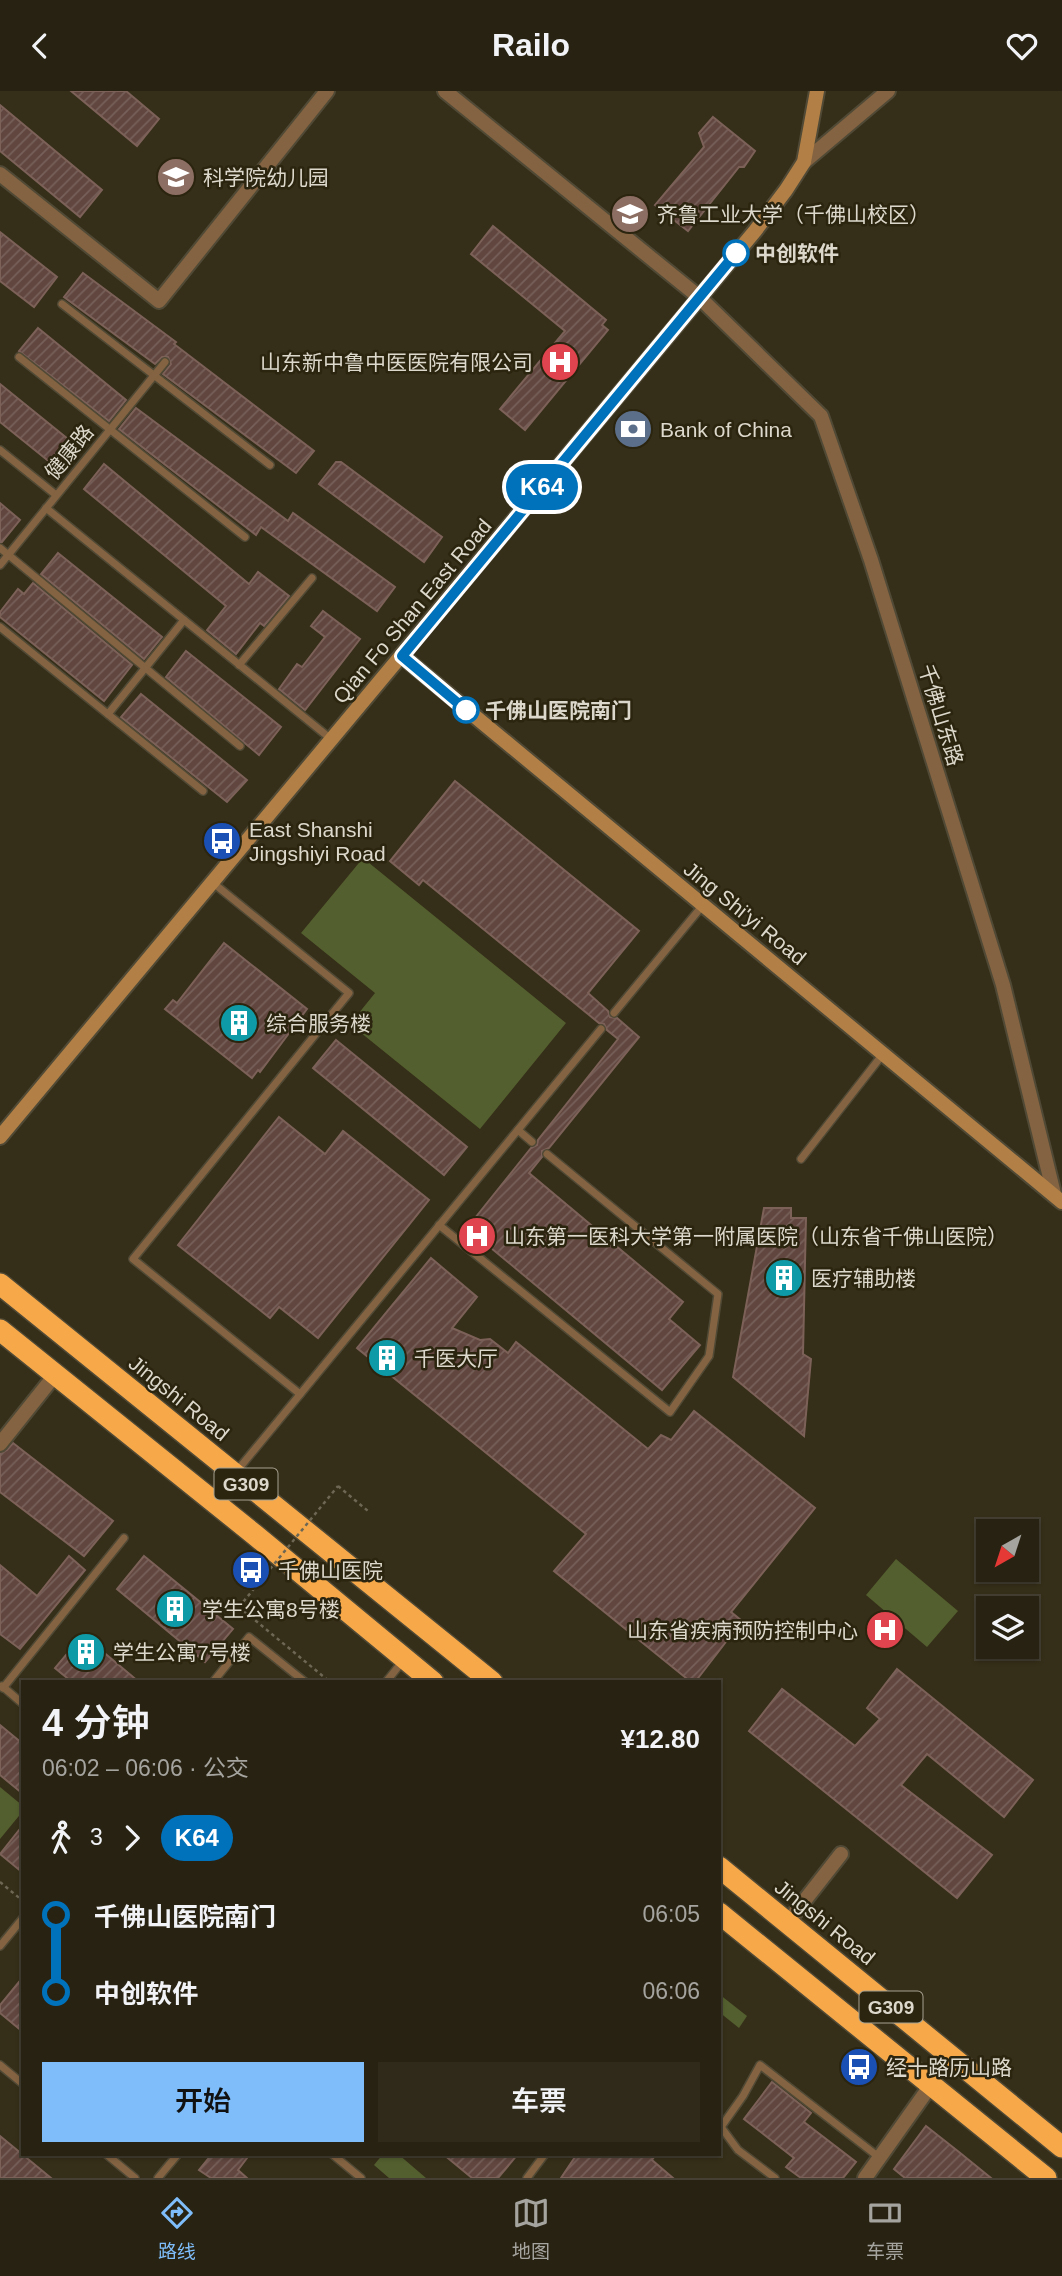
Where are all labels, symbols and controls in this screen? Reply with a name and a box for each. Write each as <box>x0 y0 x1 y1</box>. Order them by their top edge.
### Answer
icon: back <box>21 27 59 65</box>
text: Railo <box>492 27 570 63</box>
icon: heart <box>1003 27 1041 65</box>
school or university icon: 科学院幼儿园 <box>155 156 197 198</box>
place label: 科学院幼儿园 <box>203 166 329 189</box>
school or university icon: 齐鲁工业大学（千佛山校区） <box>609 193 651 235</box>
place label: 齐鲁工业大学（千佛山校区） <box>657 203 930 226</box>
marker: 中创软件 <box>723 240 749 266</box>
place label: 中创软件 <box>755 242 839 265</box>
hospital icon: 山东新中鲁中医医院有限公司 <box>539 341 581 383</box>
place label: 山东新中鲁中医医院有限公司 <box>260 351 533 374</box>
bank icon: Bank of China <box>612 408 654 450</box>
place label: Bank of China <box>660 418 792 441</box>
street label: 健康路 <box>40 420 98 484</box>
line badge: K64 <box>502 464 582 510</box>
text: K64 <box>520 473 564 500</box>
street label: Qian Fo Shan East Road <box>328 514 496 708</box>
street label: 千佛山东路 <box>915 661 967 769</box>
marker: 千佛山医院南门 <box>453 697 479 723</box>
place label: 千佛山医院南门 <box>485 699 632 722</box>
place label: East Shanshi Jingshiyi Road <box>249 818 386 865</box>
bus stop icon: East Shanshi Jingshiyi Road <box>201 820 243 862</box>
street label: Jing Shi'yi Road <box>680 857 810 969</box>
building icon: 综合服务楼 <box>218 1002 260 1044</box>
place label: 综合服务楼 <box>266 1012 371 1035</box>
hospital icon: 山东第一医科大学第一附属医院（山东省千佛山医院） <box>456 1215 498 1257</box>
place label: 山东第一医科大学第一附属医院（山东省千佛山医院） <box>504 1225 1008 1248</box>
building icon: 医疗辅助楼 <box>763 1257 805 1299</box>
place label: 医疗辅助楼 <box>811 1267 916 1290</box>
building icon: 千医大厅 <box>366 1337 408 1379</box>
place label: 千医大厅 <box>414 1347 498 1370</box>
street label: Jingshi Road <box>125 1351 233 1445</box>
road number: G309 <box>215 1469 278 1499</box>
north arrow <box>976 1519 1040 1582</box>
map controls <box>976 1519 1039 1659</box>
bus stop icon: 千佛山医院 <box>230 1549 272 1591</box>
place label: 千佛山医院 <box>278 1559 383 1582</box>
building icon: 学生公寓8号楼 <box>154 1588 196 1630</box>
button: layers <box>976 1596 1039 1659</box>
place label: 学生公寓8号楼 <box>202 1598 340 1621</box>
hospital icon: 山东省疾病预防控制中心 <box>864 1609 906 1651</box>
place label: 山东省疾病预防控制中心 <box>627 1619 858 1642</box>
building icon: 学生公寓7号楼 <box>65 1631 107 1673</box>
place label: 学生公寓7号楼 <box>113 1641 251 1664</box>
text: 4 分钟 <box>42 1702 150 1744</box>
text: ¥12.80 <box>620 1724 700 1754</box>
text: 06:02 – 06:06 · 公交 <box>42 1755 249 1781</box>
icon: walk <box>42 1819 80 1857</box>
icon: forward <box>113 1819 151 1857</box>
text: 3 <box>90 1824 103 1850</box>
text: K64 <box>175 1824 219 1851</box>
street label: Jingshi Road <box>771 1875 879 1969</box>
text: 06:05 <box>642 1901 700 1927</box>
text: 千佛山医院南门 <box>94 1902 276 1932</box>
text: 06:06 <box>642 1978 700 2004</box>
text: 中创软件 <box>94 1979 198 2009</box>
road number: G309 <box>860 1991 922 2023</box>
bus stop icon: 经十路历山路 <box>838 2046 880 2088</box>
place label: 经十路历山路 <box>886 2056 1012 2079</box>
button: 开始 <box>42 2062 364 2142</box>
button: 车票 <box>378 2062 700 2142</box>
tab: 路线 <box>158 2194 196 2263</box>
tab: 地图 <box>512 2194 550 2263</box>
tab: 车票 <box>866 2194 904 2263</box>

